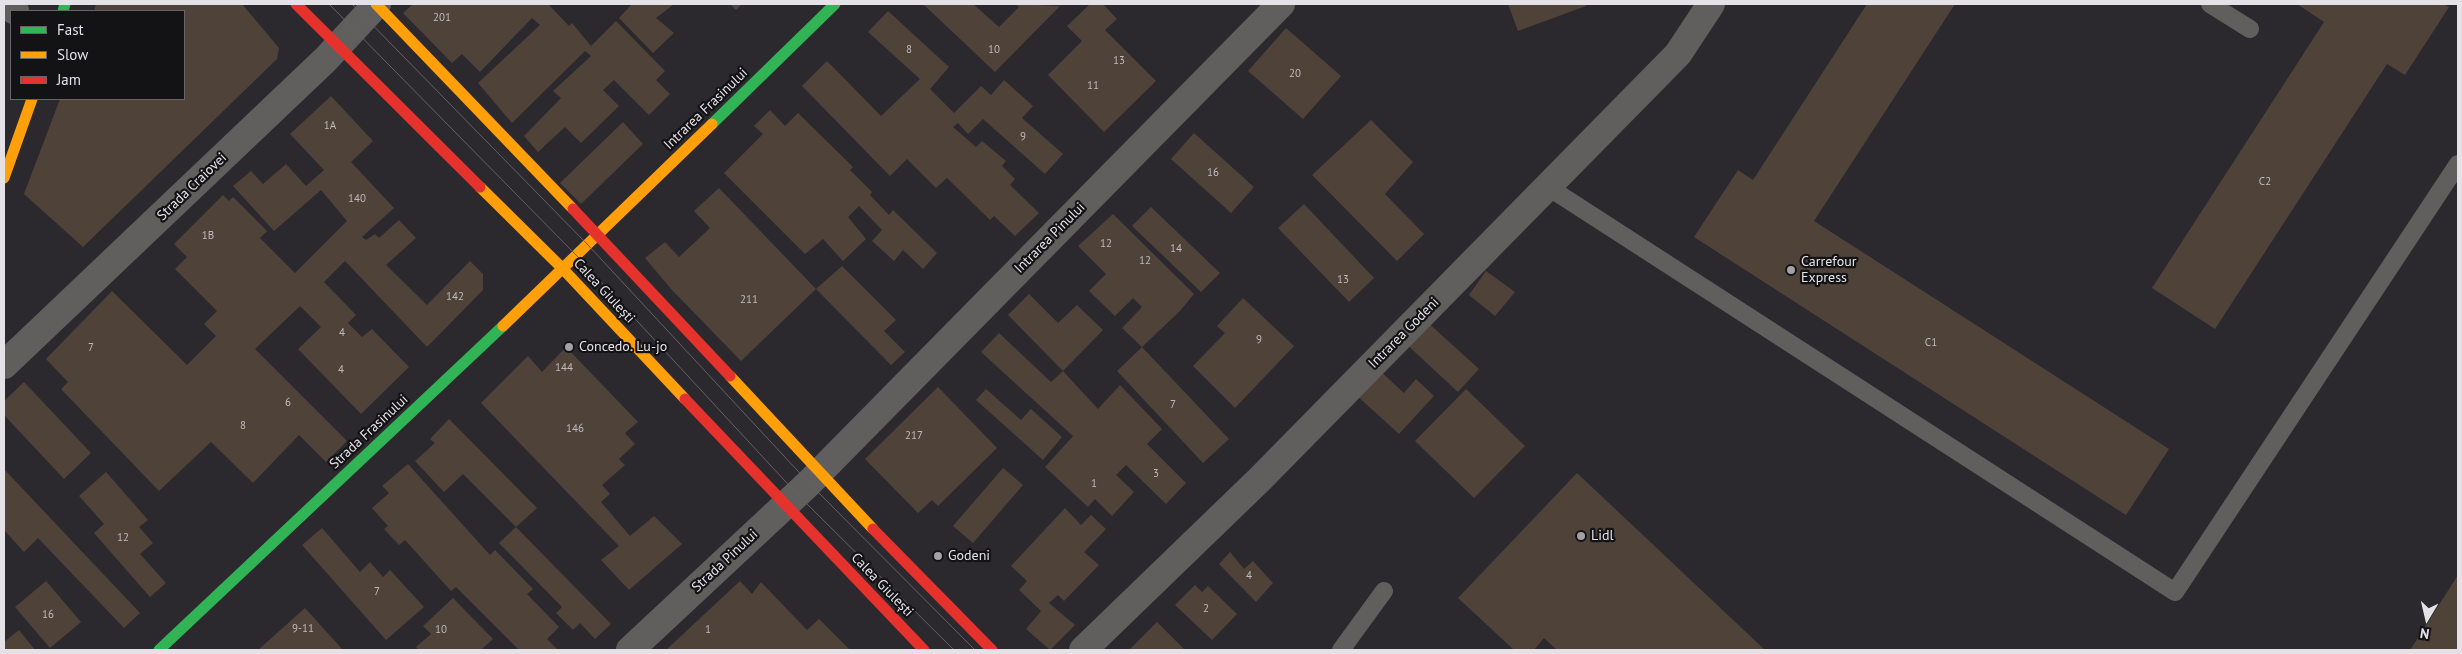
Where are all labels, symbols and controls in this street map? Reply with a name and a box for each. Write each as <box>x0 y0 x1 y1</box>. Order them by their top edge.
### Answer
legend <box>10 10 185 100</box>
house number: 201 <box>433 11 451 25</box>
text: Fast <box>57 20 84 39</box>
house number: 8 <box>906 43 912 57</box>
house number: 10 <box>988 43 1000 57</box>
text: Slow <box>57 45 88 64</box>
house number: 13 <box>1113 54 1125 68</box>
street label: Intrarea Frasinului <box>661 65 751 153</box>
house number: 20 <box>1289 67 1301 81</box>
text: Jam <box>57 70 81 89</box>
house number: 11 <box>1087 79 1099 93</box>
house number: 1A <box>324 119 336 133</box>
house number: 9 <box>1020 130 1026 144</box>
street label: Strada Craiovei <box>154 150 230 224</box>
house number: 16 <box>1207 166 1219 180</box>
house number: C2 <box>2259 175 2271 189</box>
house number: 140 <box>348 192 366 206</box>
street label: Intrarea Pinului <box>1011 199 1089 277</box>
house number: 1B <box>202 229 214 243</box>
house number: 12 <box>1100 237 1112 251</box>
house number: 14 <box>1170 242 1182 256</box>
house number: 12 <box>1139 254 1151 268</box>
place label: Carrefour Express <box>1801 254 1856 286</box>
street label: Calea Giulești <box>570 255 638 327</box>
marker: Carrefour Express <box>1785 264 1797 276</box>
house number: 13 <box>1337 273 1349 287</box>
house number: 142 <box>446 290 464 304</box>
house number: 211 <box>740 293 758 307</box>
street label: Intrarea Godeni <box>1365 294 1443 372</box>
house number: 4 <box>339 326 345 340</box>
house number: 9 <box>1256 333 1262 347</box>
house number: C1 <box>1925 336 1937 350</box>
place label: Concedo. Lu-jo <box>579 339 667 355</box>
house number: 7 <box>88 341 94 355</box>
marker: Concedo. Lu-jo <box>563 341 575 353</box>
house number: 144 <box>555 361 573 375</box>
house number: 4 <box>338 363 344 377</box>
street label: Strada Frasinului <box>326 391 412 473</box>
house number: 6 <box>285 396 291 410</box>
house number: 7 <box>1170 398 1176 412</box>
house number: 8 <box>240 419 246 433</box>
house number: 146 <box>566 422 584 436</box>
house number: 217 <box>905 429 923 443</box>
house number: 3 <box>1153 467 1159 481</box>
house number: 1 <box>1091 477 1097 491</box>
street label: Strada Pinului <box>688 526 762 596</box>
place label: Lidl <box>1591 528 1614 544</box>
marker: Lidl <box>1575 530 1587 542</box>
house number: 12 <box>117 531 129 545</box>
place label: Godeni <box>948 548 990 564</box>
street label: Calea Giulești <box>847 550 917 620</box>
marker: Godeni <box>932 550 944 562</box>
house number: 4 <box>1246 569 1252 583</box>
house number: 7 <box>374 585 380 599</box>
north arrow <box>2402 594 2452 644</box>
house number: 2 <box>1203 602 1209 616</box>
house number: 16 <box>42 608 54 622</box>
house number: 9-11 <box>292 622 314 636</box>
house number: 10 <box>435 623 447 637</box>
house number: 1 <box>705 623 711 637</box>
text: N <box>2419 624 2431 643</box>

